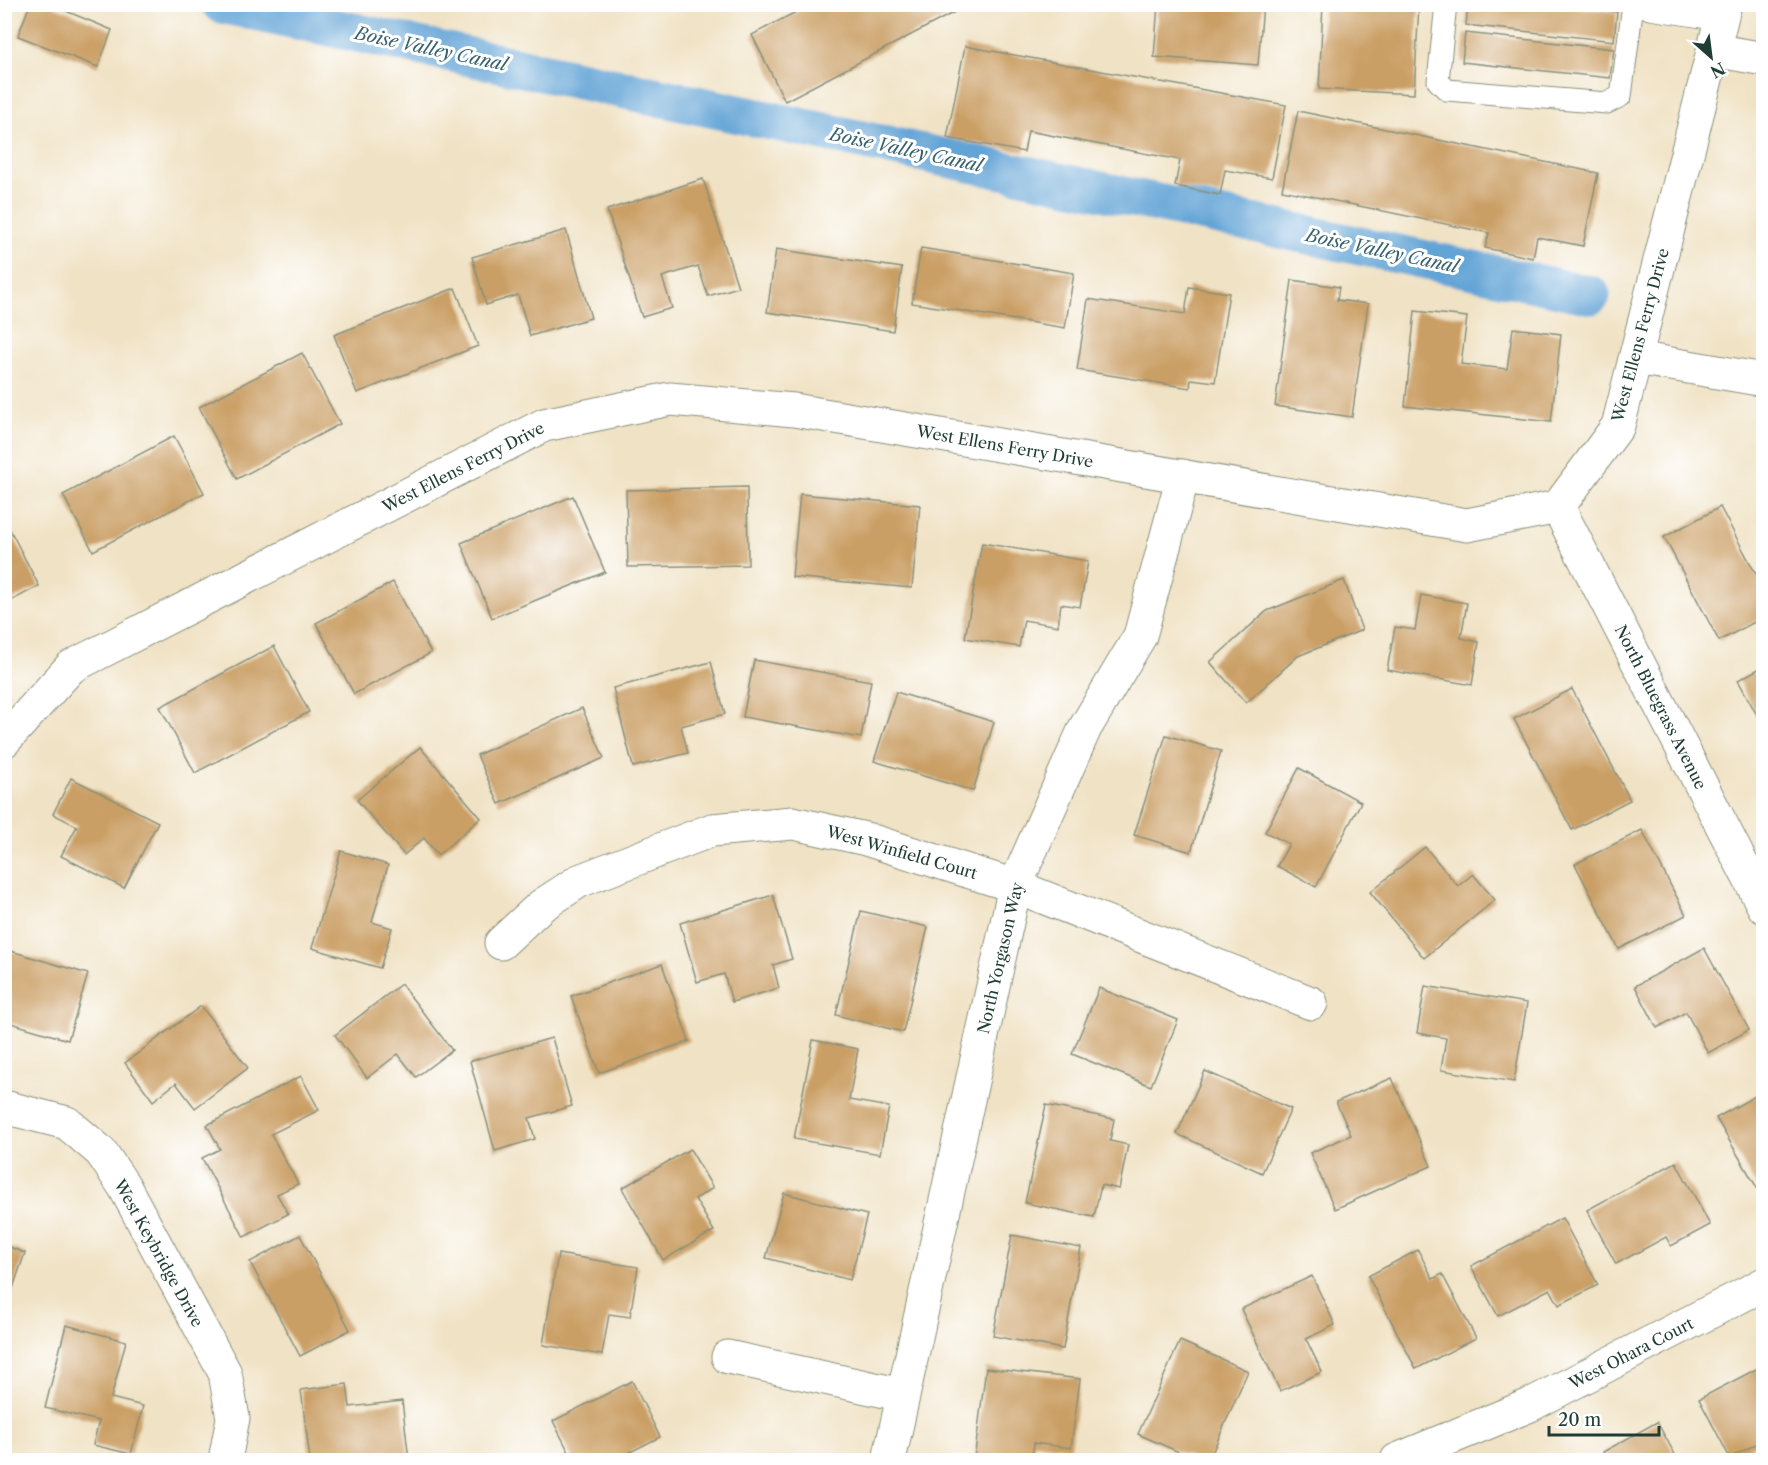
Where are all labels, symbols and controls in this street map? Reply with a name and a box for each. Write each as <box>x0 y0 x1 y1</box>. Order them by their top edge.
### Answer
water label: Boise Valley Canal <box>351 22 511 76</box>
north arrow <box>1681 27 1741 87</box>
text: N <box>1707 58 1729 82</box>
water label: Boise Valley Canal <box>826 123 986 177</box>
water label: Boise Valley Canal <box>1302 224 1462 278</box>
street label: West Ellens Ferry Drive <box>1607 246 1673 425</box>
street label: West Ellens Ferry Drive <box>378 417 547 517</box>
street label: West Ellens Ferry Drive <box>914 420 1095 471</box>
street label: North Bluegrass Avenue <box>1611 621 1711 793</box>
street label: West Winfield Court <box>823 821 980 883</box>
street label: North Yorgason Way <box>973 879 1027 1036</box>
street label: West Keybridge Drive <box>110 1175 208 1330</box>
street label: West Ohara Court <box>1564 1313 1697 1393</box>
scale bar <box>1549 1399 1658 1437</box>
text: 20 m <box>1558 1409 1602 1431</box>

